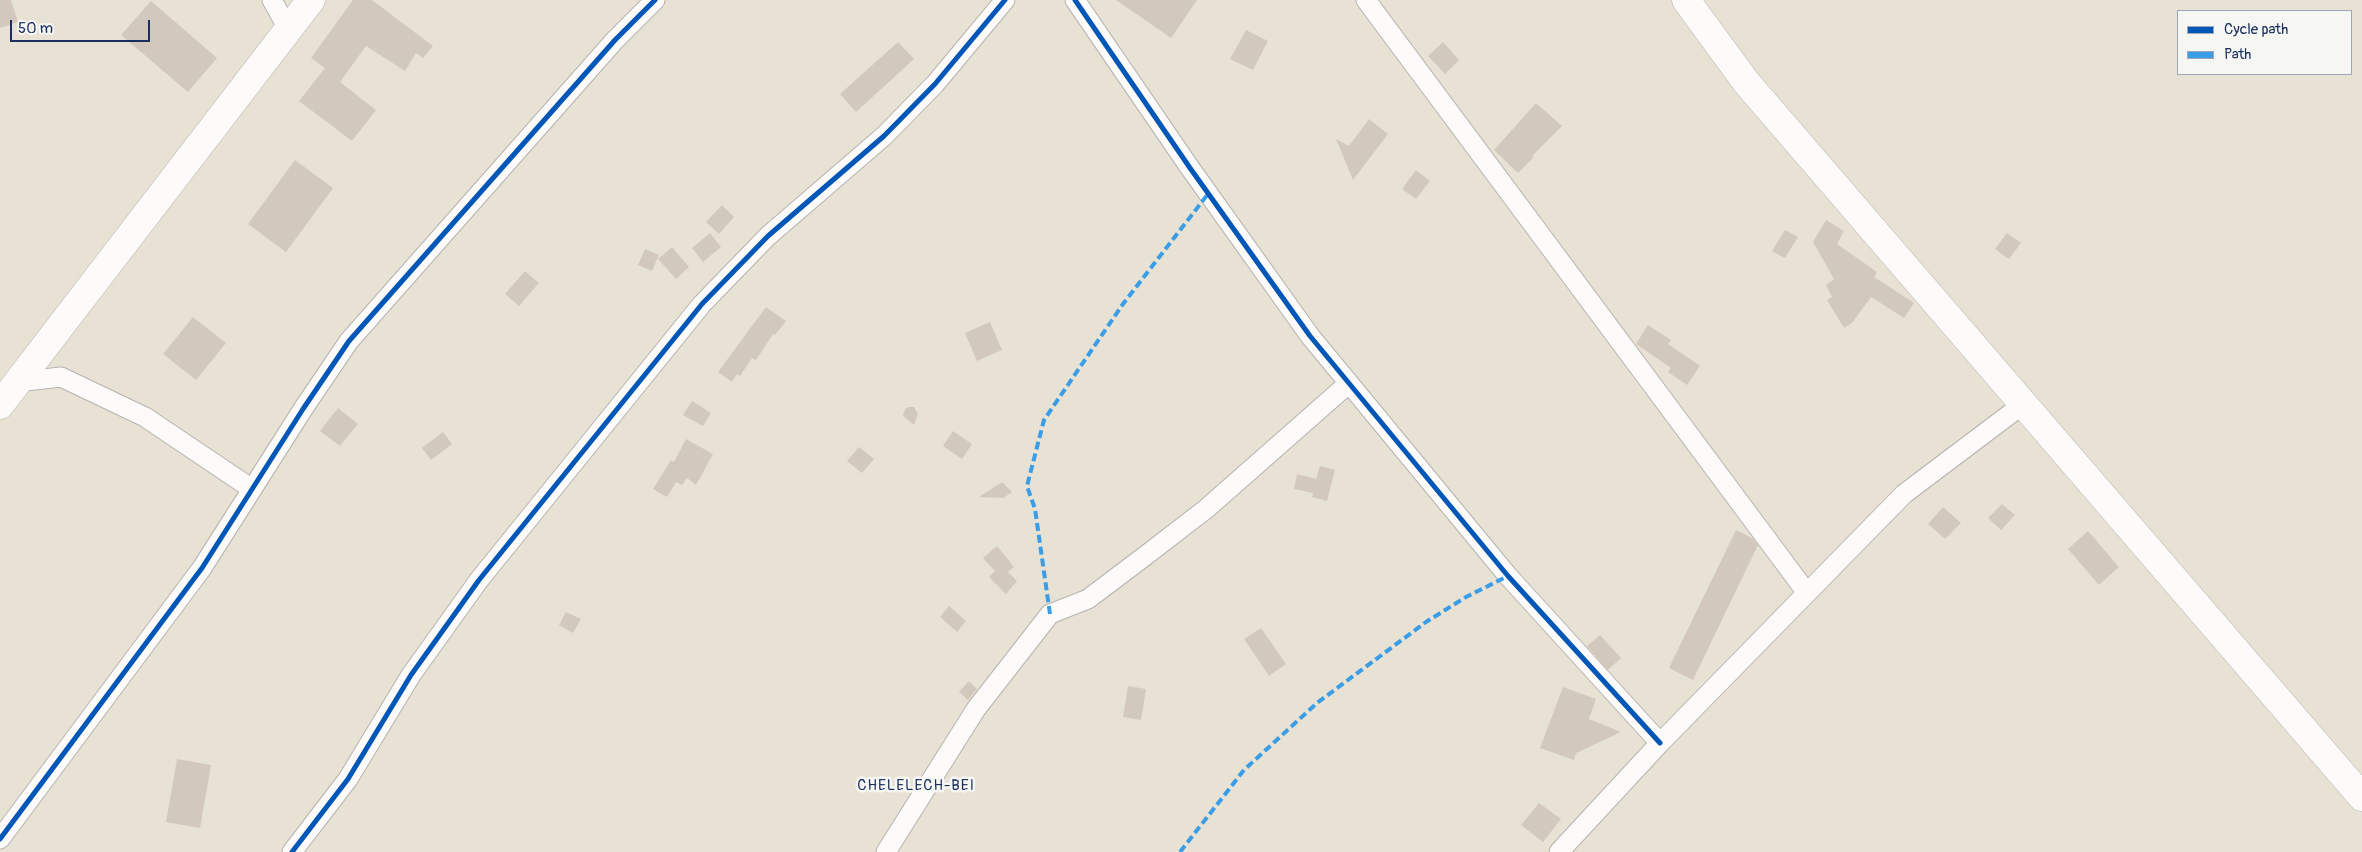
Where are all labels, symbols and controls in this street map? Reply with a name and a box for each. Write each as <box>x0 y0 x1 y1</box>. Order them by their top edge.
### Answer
scale bar <box>12 10 152 42</box>
legend <box>2177 10 2352 75</box>
text: 50 m <box>18 19 53 38</box>
text: Cycle path <box>2224 20 2288 39</box>
text: Path <box>2224 45 2251 64</box>
district label: CHELELECH-BEI <box>856 777 976 795</box>

